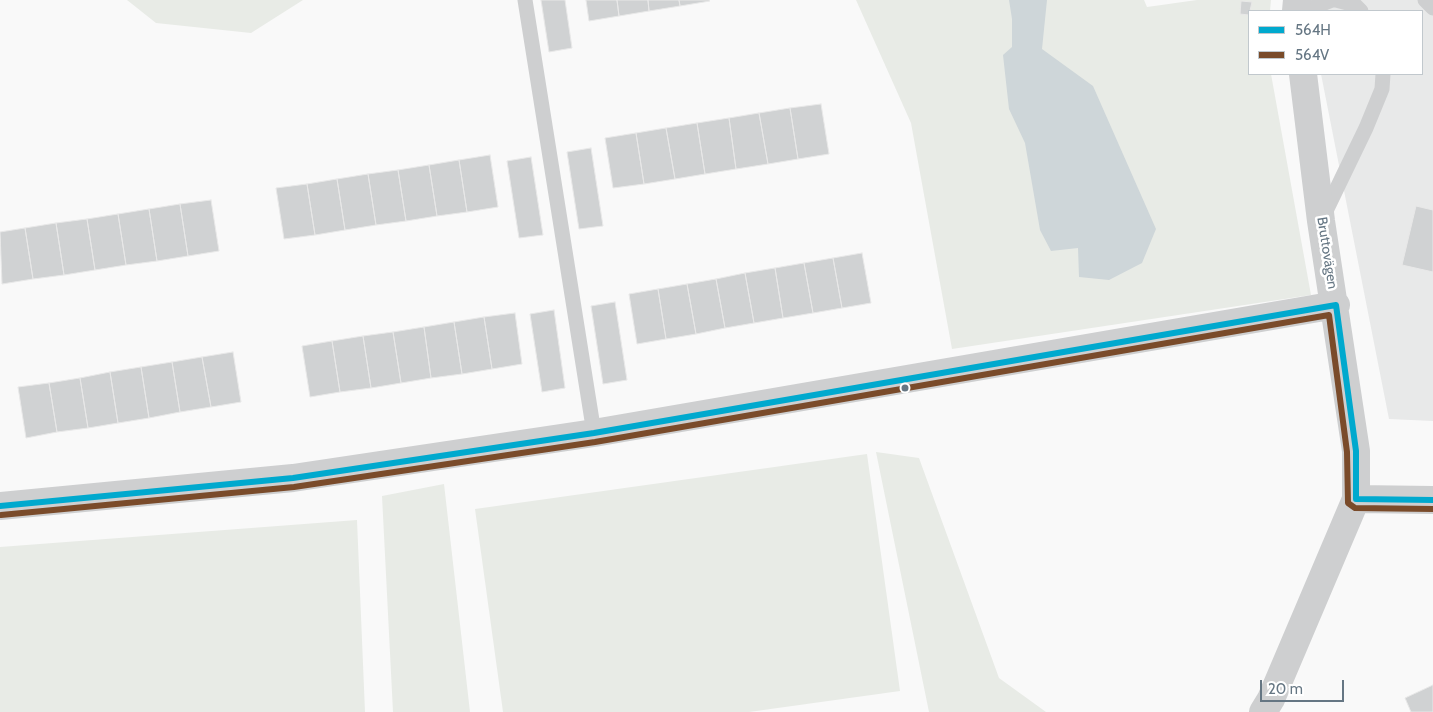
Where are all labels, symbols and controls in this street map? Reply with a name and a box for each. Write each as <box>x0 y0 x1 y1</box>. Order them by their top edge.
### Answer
legend <box>1248 10 1423 75</box>
text: 564H <box>1295 21 1331 39</box>
text: 564V <box>1295 46 1329 64</box>
street label: Bruttovägen <box>1313 216 1341 290</box>
unlabelled marker <box>900 383 910 393</box>
scale bar <box>1263 670 1347 702</box>
text: 20 m <box>1268 680 1303 698</box>

